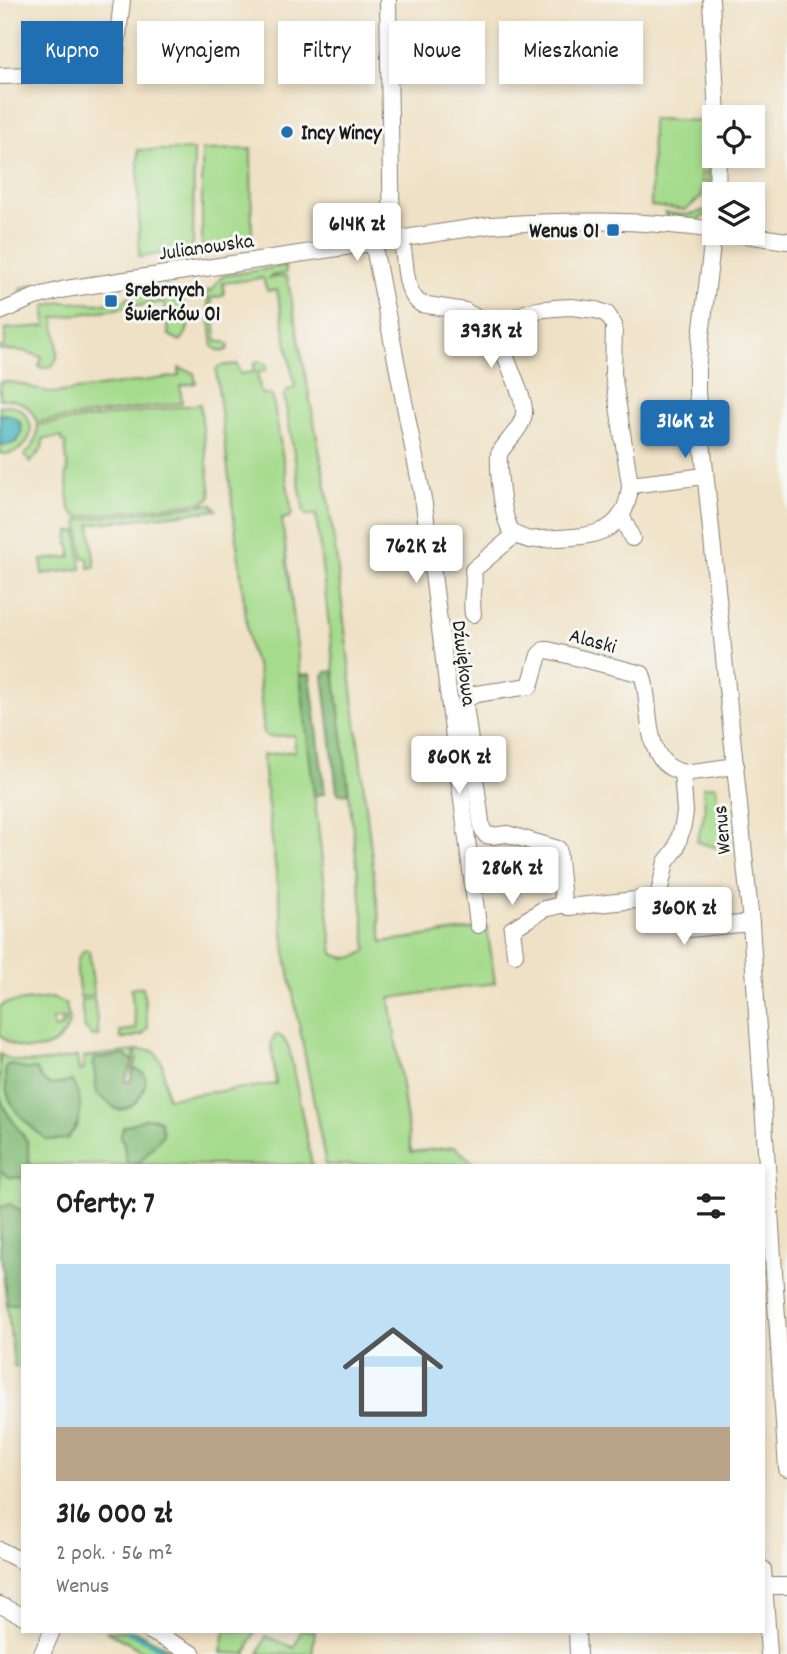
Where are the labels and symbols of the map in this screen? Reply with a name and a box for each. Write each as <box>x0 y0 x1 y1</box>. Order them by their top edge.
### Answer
place label: Incy Wincy <box>301 120 383 150</box>
marker: Incy Wincy <box>279 124 295 140</box>
pin: 614K zł <box>292 204 422 263</box>
place label: Wenus 01 <box>529 218 599 248</box>
marker: Wenus 01 <box>605 222 621 238</box>
street label: Julianowska <box>157 227 257 270</box>
place label: Srebrnych Świerków 01 <box>125 277 220 331</box>
marker: Srebrnych Świerków 01 <box>103 293 119 309</box>
pin: 393K zł <box>426 310 556 370</box>
pin: 316K zł <box>620 400 750 460</box>
pin: 762K zł <box>351 526 481 585</box>
street label: Dźwiękowa <box>442 619 482 709</box>
street label: Alaski <box>565 622 619 664</box>
pin: 860K zł <box>394 736 524 796</box>
street label: Wenus <box>707 804 741 855</box>
pin: 286K zł <box>447 848 577 907</box>
pin: 360K zł <box>619 888 749 947</box>

